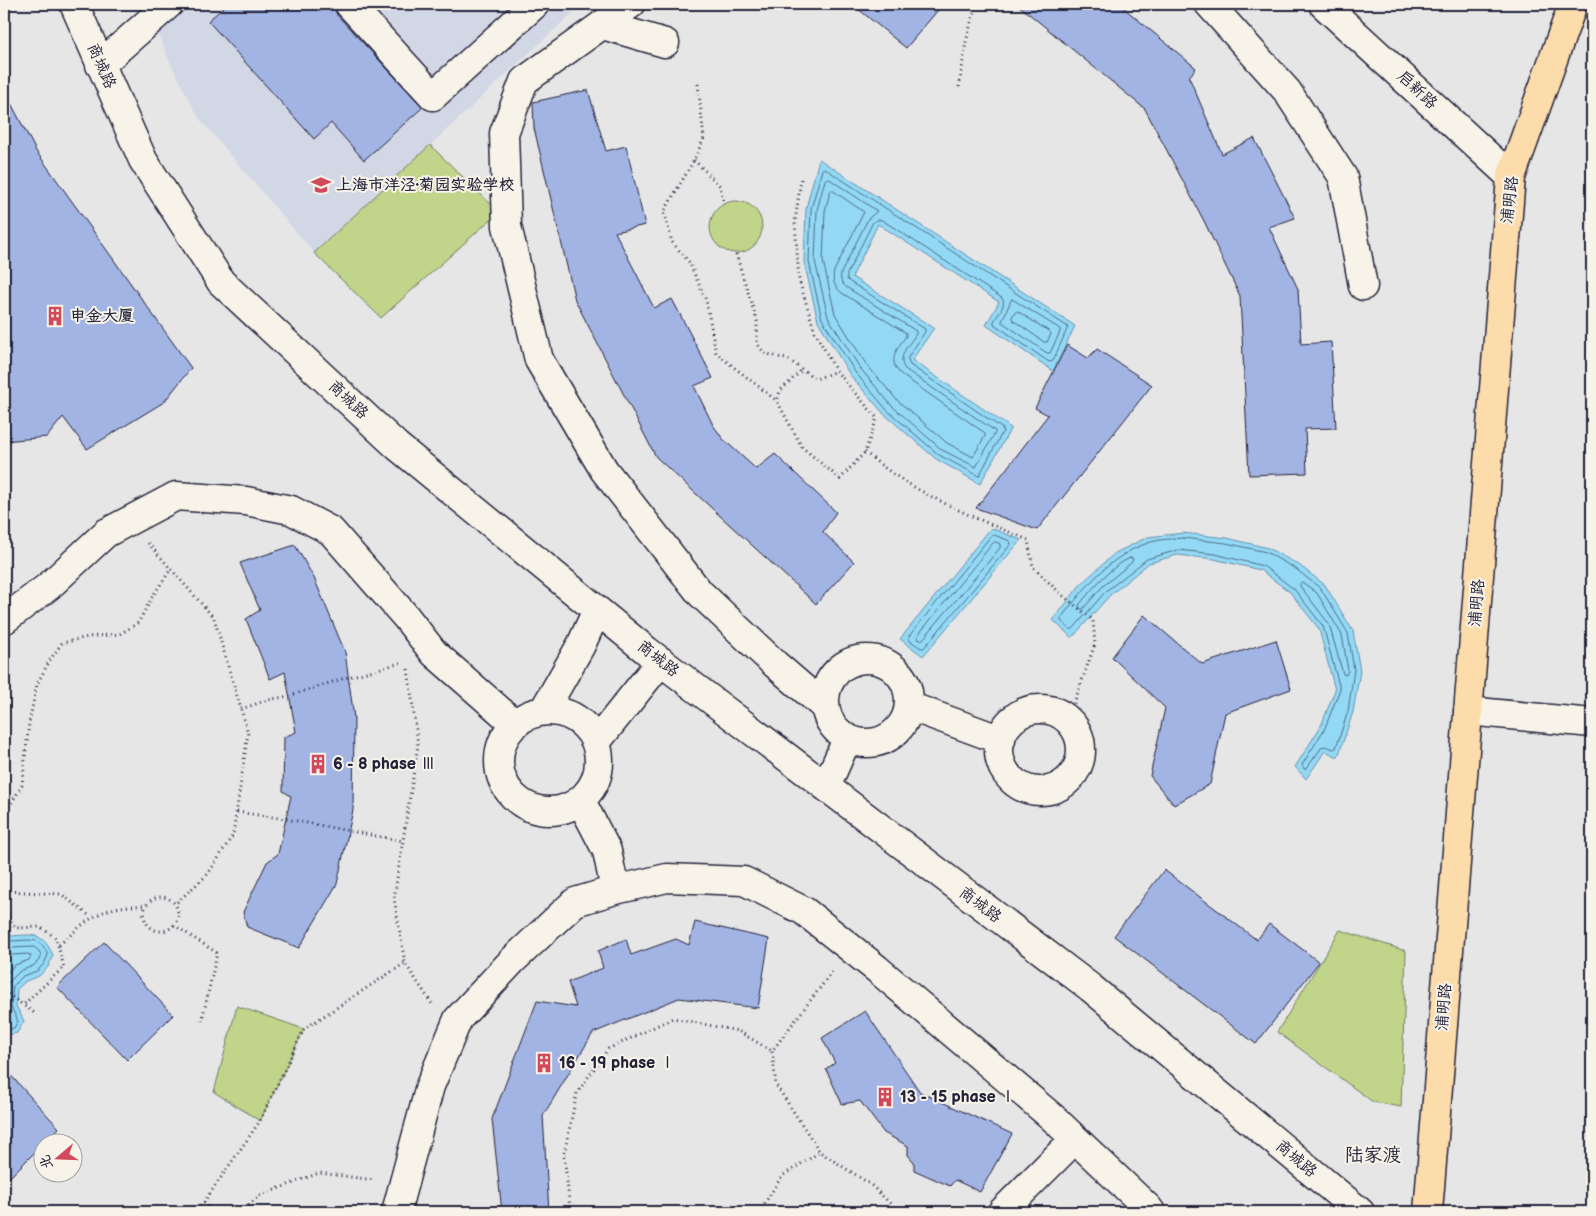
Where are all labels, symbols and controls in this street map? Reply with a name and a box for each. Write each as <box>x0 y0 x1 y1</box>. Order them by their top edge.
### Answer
street label: 商城路 <box>83 40 119 92</box>
street label: 启新路 <box>1393 67 1441 113</box>
school or university icon: 上海市洋泾·菊园实验学校 <box>310 174 332 196</box>
street label: 浦明路 <box>1498 175 1522 225</box>
place label: 上海市洋泾·菊园实验学校 <box>336 176 515 195</box>
building icon: 申金大厦 <box>44 305 66 327</box>
place label: 申金大厦 <box>70 307 134 326</box>
street label: 商城路 <box>324 377 372 423</box>
street label: 浦明路 <box>1465 578 1489 628</box>
street label: 商城路 <box>633 637 683 681</box>
building icon: 6 - 8 phase Ⅲ <box>307 753 329 775</box>
place label: 6 - 8 phase Ⅲ <box>333 755 436 774</box>
street label: 商城路 <box>955 883 1005 927</box>
street label: 浦明路 <box>1432 982 1456 1032</box>
building icon: 16 - 19 phase Ⅰ <box>533 1052 555 1074</box>
place label: 16 - 19 phase Ⅰ <box>559 1054 676 1073</box>
building icon: 13 - 15 phase Ⅰ <box>874 1086 896 1108</box>
place label: 13 - 15 phase Ⅰ <box>900 1088 1016 1107</box>
north arrow <box>32 1134 82 1184</box>
street label: 商城路 <box>1272 1136 1320 1182</box>
district label: 陆家渡 <box>1344 1144 1402 1167</box>
text: 北 <box>36 1153 56 1171</box>

